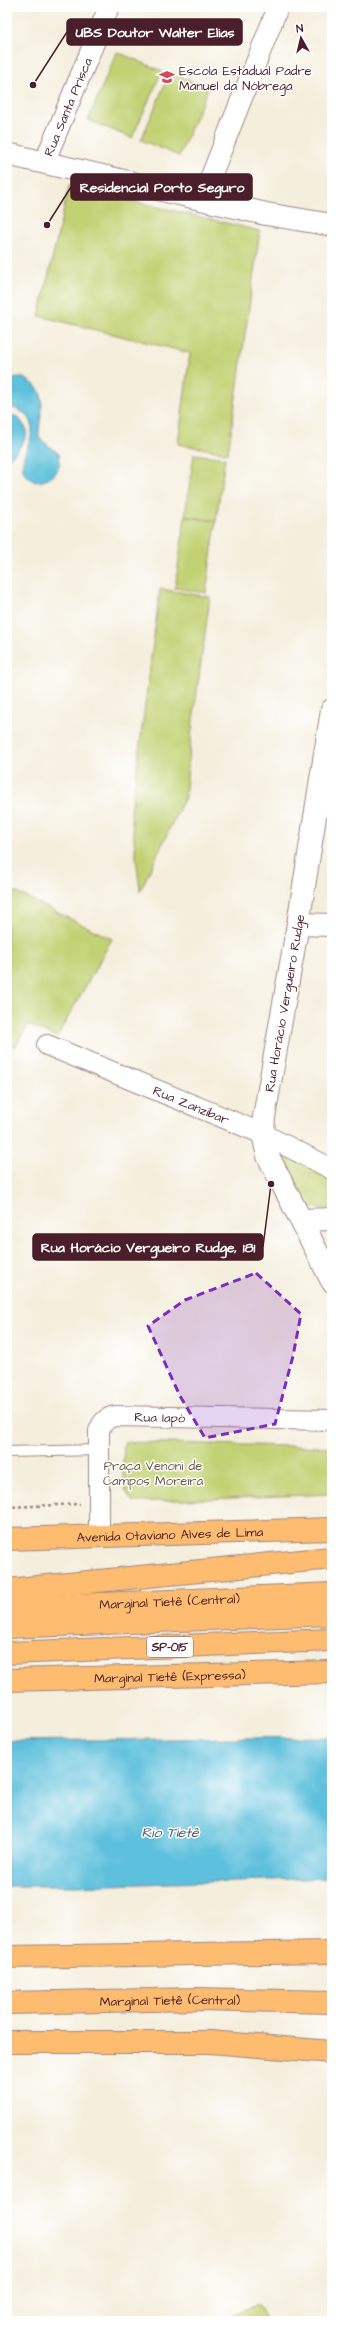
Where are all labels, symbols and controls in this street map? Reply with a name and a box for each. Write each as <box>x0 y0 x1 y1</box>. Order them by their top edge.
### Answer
north arrow <box>281 18 321 58</box>
callout: UBS Doutor Walter Elias <box>67 19 242 45</box>
text: N <box>295 21 304 37</box>
text: UBS Doutor Walter Elias <box>75 23 235 43</box>
street label: Rua Santa Prisca <box>40 55 97 159</box>
place label: Escola Estadual Padre Manuel da Nóbrega <box>179 62 312 96</box>
school or university icon: Escola Estadual Padre Manuel da Nóbrega <box>158 68 176 86</box>
callout: Residencial Porto Seguro <box>71 174 252 200</box>
text: Residencial Porto Seguro <box>80 178 244 199</box>
street label: Rua Horácio Vergueiro Rudge <box>260 913 310 1094</box>
street label: Rua Zanzibar <box>150 1082 232 1129</box>
callout: Rua Horácio Vergueiro Rudge, 181 <box>33 1234 263 1260</box>
text: Rua Horácio Vergueiro Rudge, 181 <box>41 1238 256 1259</box>
street label: Rua Iapó <box>134 1408 186 1427</box>
park label: Praça Venoni de Campos Moreira <box>103 1457 204 1490</box>
street label: Avenida Otaviano Alves de Lima <box>76 1523 264 1547</box>
street label: Marginal Tietê (Central) <box>99 1590 241 1614</box>
road number: SP-015 <box>147 1637 193 1657</box>
street label: Marginal Tietê (Expressa) <box>94 1666 246 1688</box>
water label: Rio Tietê <box>141 1823 200 1843</box>
street label: Marginal Tietê (Central) <box>99 1991 241 2012</box>

